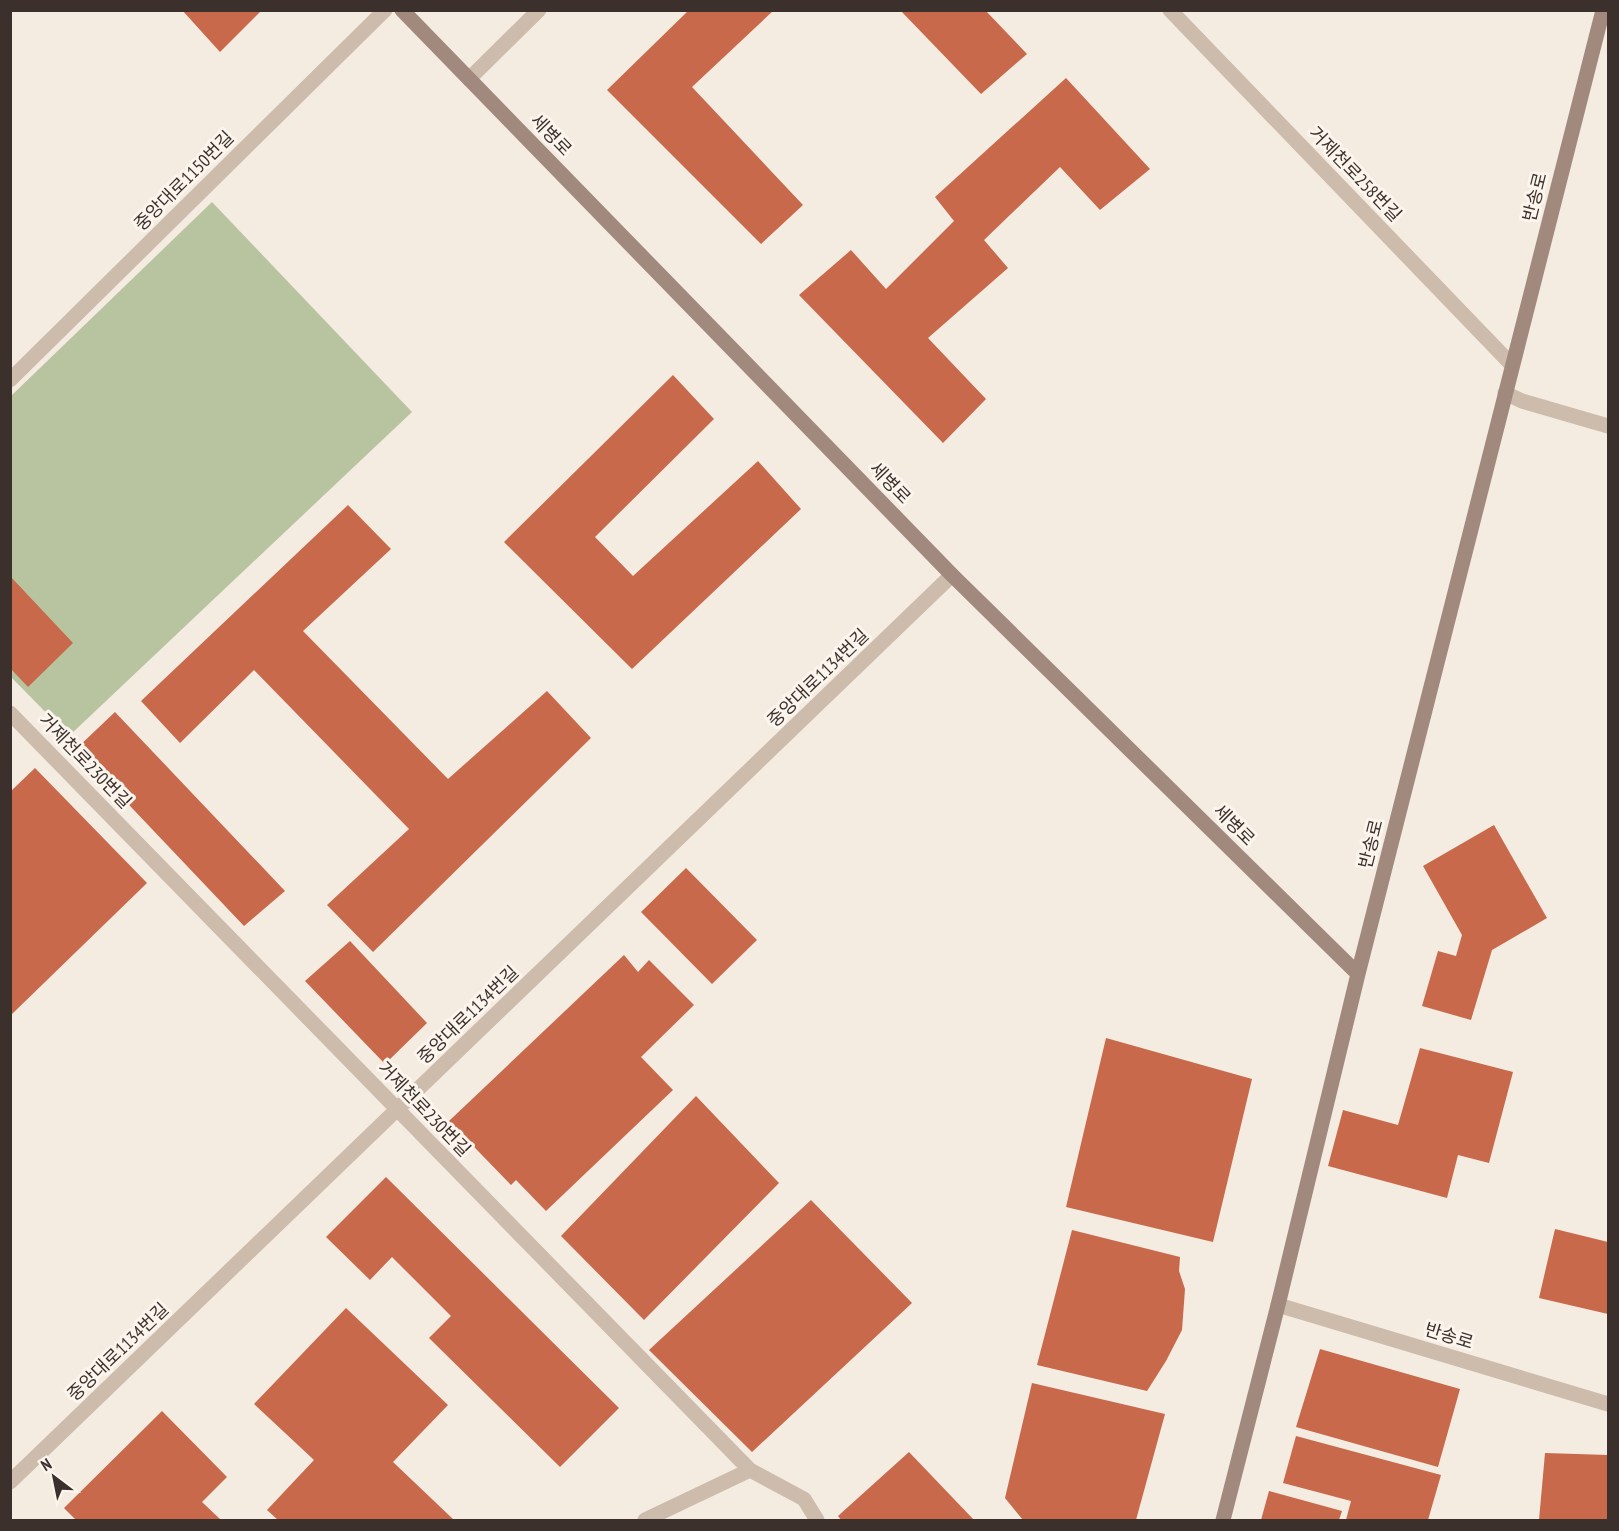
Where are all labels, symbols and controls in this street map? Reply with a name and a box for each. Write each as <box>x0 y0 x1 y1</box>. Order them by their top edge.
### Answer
street label: 세병로 <box>526 109 577 161</box>
street label: 거제천로258번길 <box>1304 121 1407 226</box>
street label: 중앙대로1150번길 <box>129 126 238 235</box>
street label: 반송로 <box>1517 170 1552 224</box>
street label: 세병로 <box>865 457 916 509</box>
street label: 중앙대로1134번길 <box>762 624 873 732</box>
street label: 거제천로230번길 <box>34 708 137 813</box>
street label: 세병로 <box>1209 799 1260 850</box>
street label: 반송로 <box>1353 817 1388 871</box>
street label: 중앙대로1134번길 <box>412 961 523 1069</box>
street label: 거제천로230번길 <box>373 1056 476 1161</box>
street label: 중앙대로1134번길 <box>62 1298 173 1406</box>
street label: 반송로 <box>1422 1317 1476 1354</box>
north arrow <box>24 1447 84 1507</box>
text: N <box>37 1454 55 1475</box>

